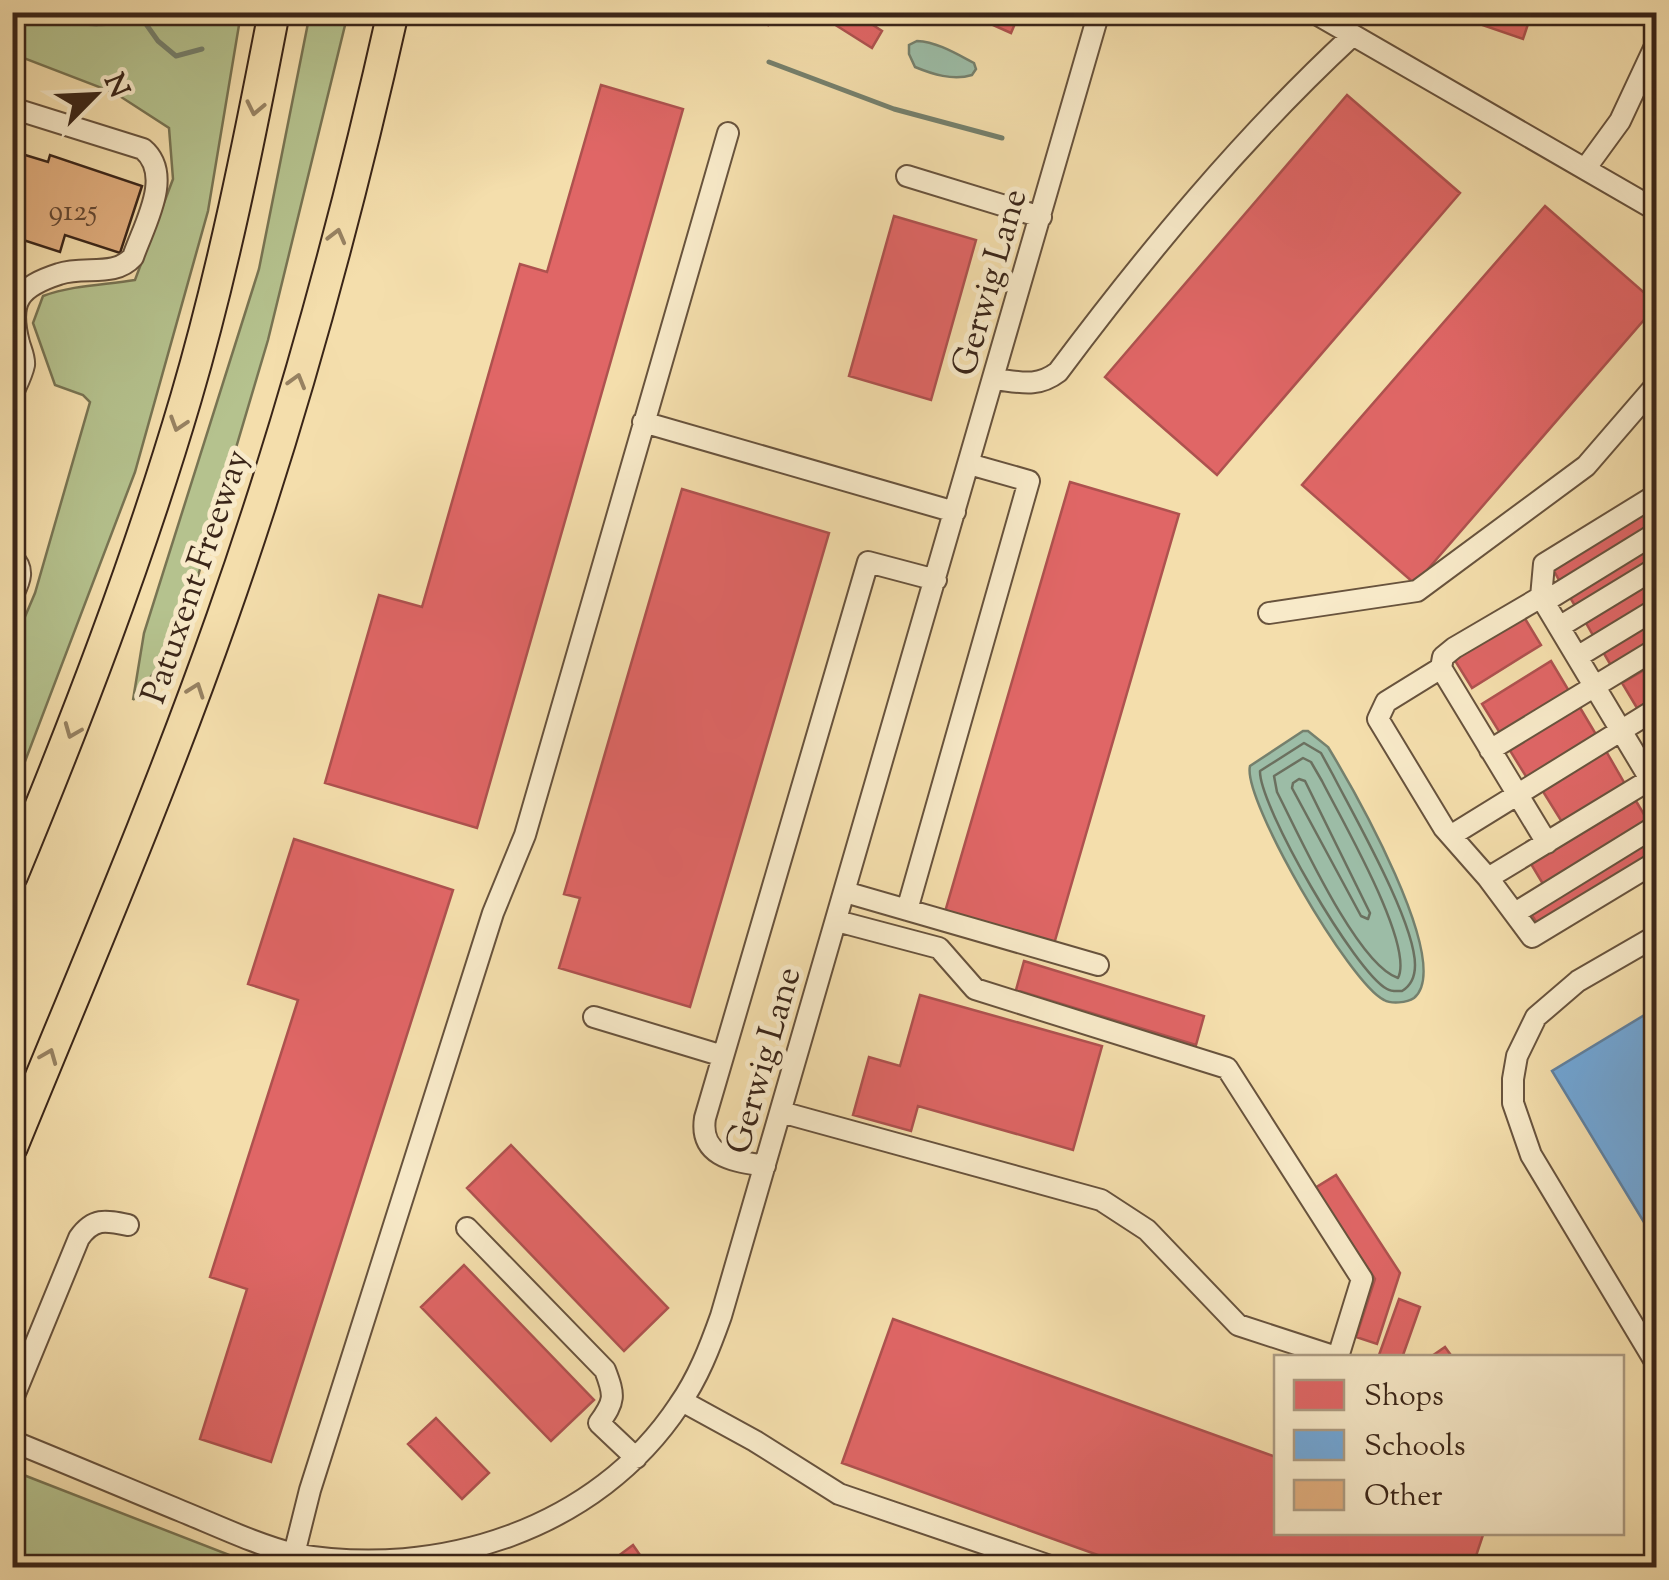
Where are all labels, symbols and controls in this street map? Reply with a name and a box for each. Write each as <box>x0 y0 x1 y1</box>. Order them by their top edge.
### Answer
north arrow <box>45 45 145 145</box>
text: N <box>92 68 138 104</box>
one-way arrow <box>246 99 267 116</box>
street label: Gerwig Lane <box>940 183 1042 382</box>
house number: 9125 <box>48 191 98 234</box>
one-way arrow <box>326 227 347 245</box>
one-way arrow <box>285 373 306 390</box>
one-way arrow <box>169 414 190 431</box>
street label: Patuxent Freeway <box>130 443 265 711</box>
one-way arrow <box>184 682 205 699</box>
one-way arrow <box>63 721 83 739</box>
street label: Gerwig Lane <box>714 961 816 1160</box>
one-way arrow <box>38 1049 58 1066</box>
legend <box>1274 1355 1624 1535</box>
text: Shops <box>1364 1376 1444 1419</box>
text: Schools <box>1364 1426 1465 1469</box>
text: Other <box>1364 1476 1442 1519</box>

